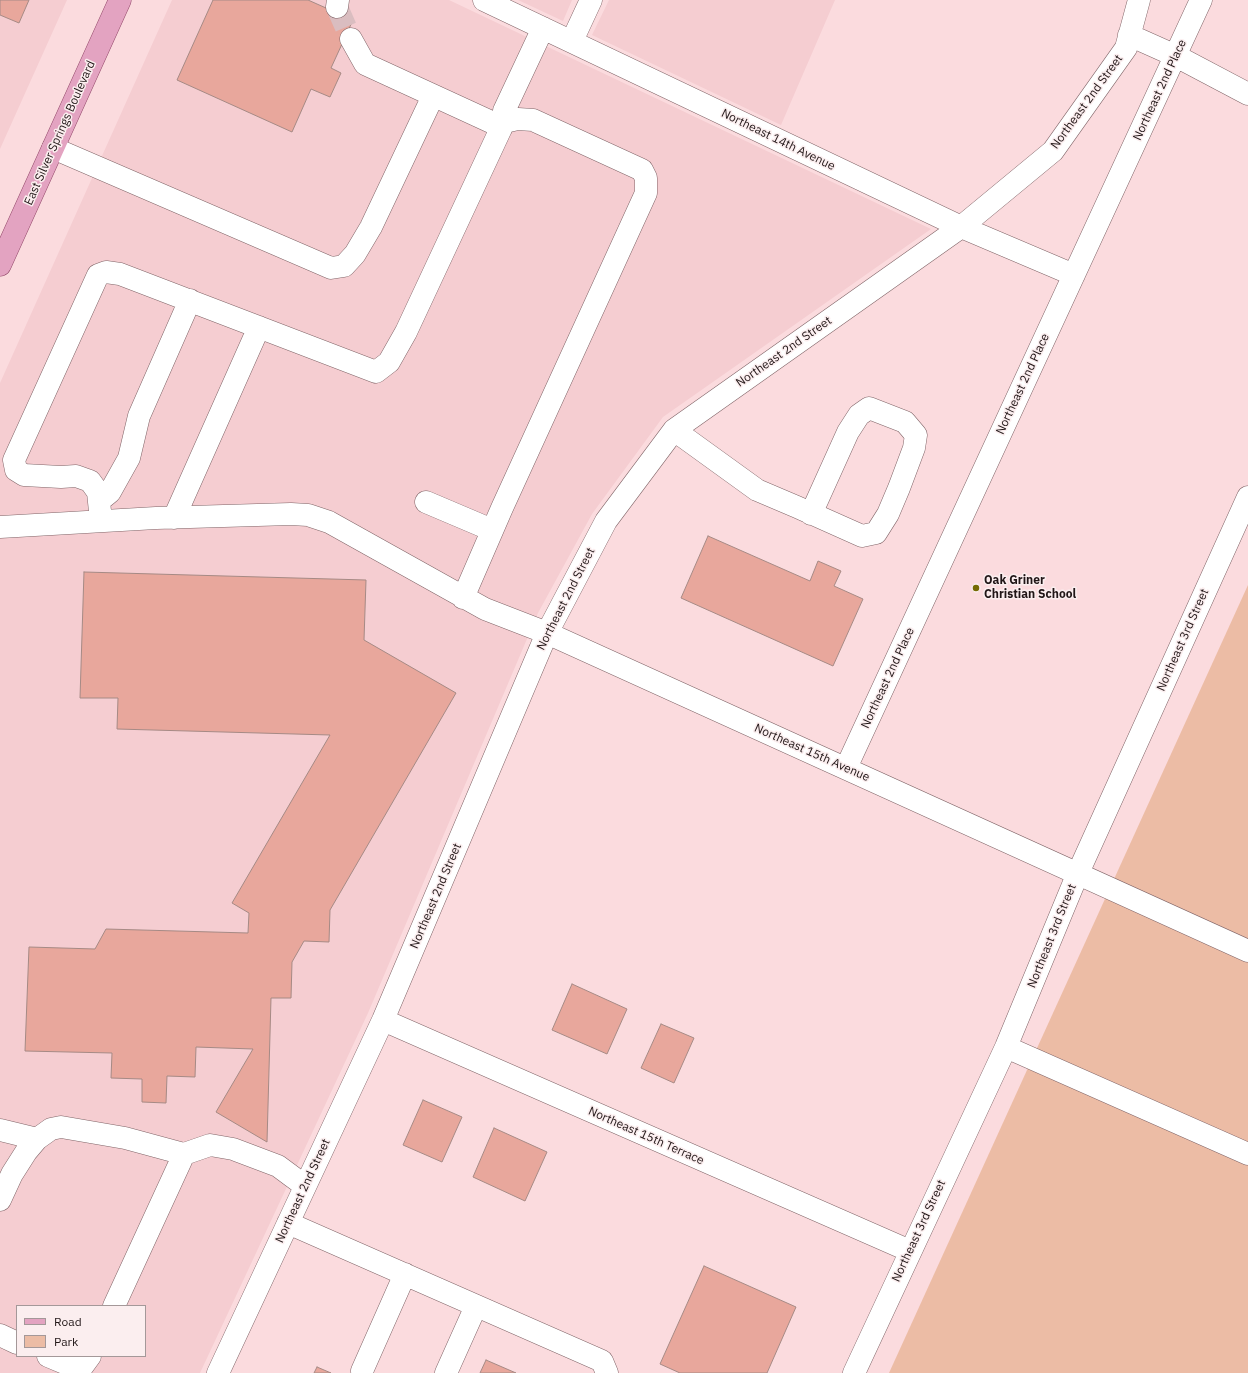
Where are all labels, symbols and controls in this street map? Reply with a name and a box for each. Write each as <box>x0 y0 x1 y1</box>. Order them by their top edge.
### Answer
street label: Northeast 2nd Place <box>1130 37 1190 143</box>
street label: Northeast 2nd Street <box>1048 52 1126 152</box>
street label: East Silver Springs Boulevard <box>22 58 98 208</box>
street label: Northeast 14th Avenue <box>719 106 837 174</box>
street label: Northeast 2nd Street <box>734 314 834 390</box>
street label: Northeast 2nd Place <box>993 331 1053 437</box>
street label: Northeast 2nd Street <box>534 545 598 653</box>
place label: Oak Griner Christian School <box>984 574 1076 602</box>
marker: Oak Griner Christian School <box>971 583 981 593</box>
street label: Northeast 3rd Street <box>1154 586 1212 694</box>
street label: Northeast 2nd Place <box>858 625 918 731</box>
street label: Northeast 15th Avenue <box>752 721 872 785</box>
street label: Northeast 2nd Street <box>407 841 465 951</box>
street label: Northeast 3rd Street <box>1025 882 1079 990</box>
street label: Northeast 15th Terrace <box>586 1104 706 1168</box>
street label: Northeast 2nd Street <box>273 1137 333 1245</box>
street label: Northeast 3rd Street <box>889 1178 949 1284</box>
legend <box>16 1305 146 1357</box>
text: Road <box>54 1314 82 1329</box>
text: Park <box>54 1334 78 1349</box>

